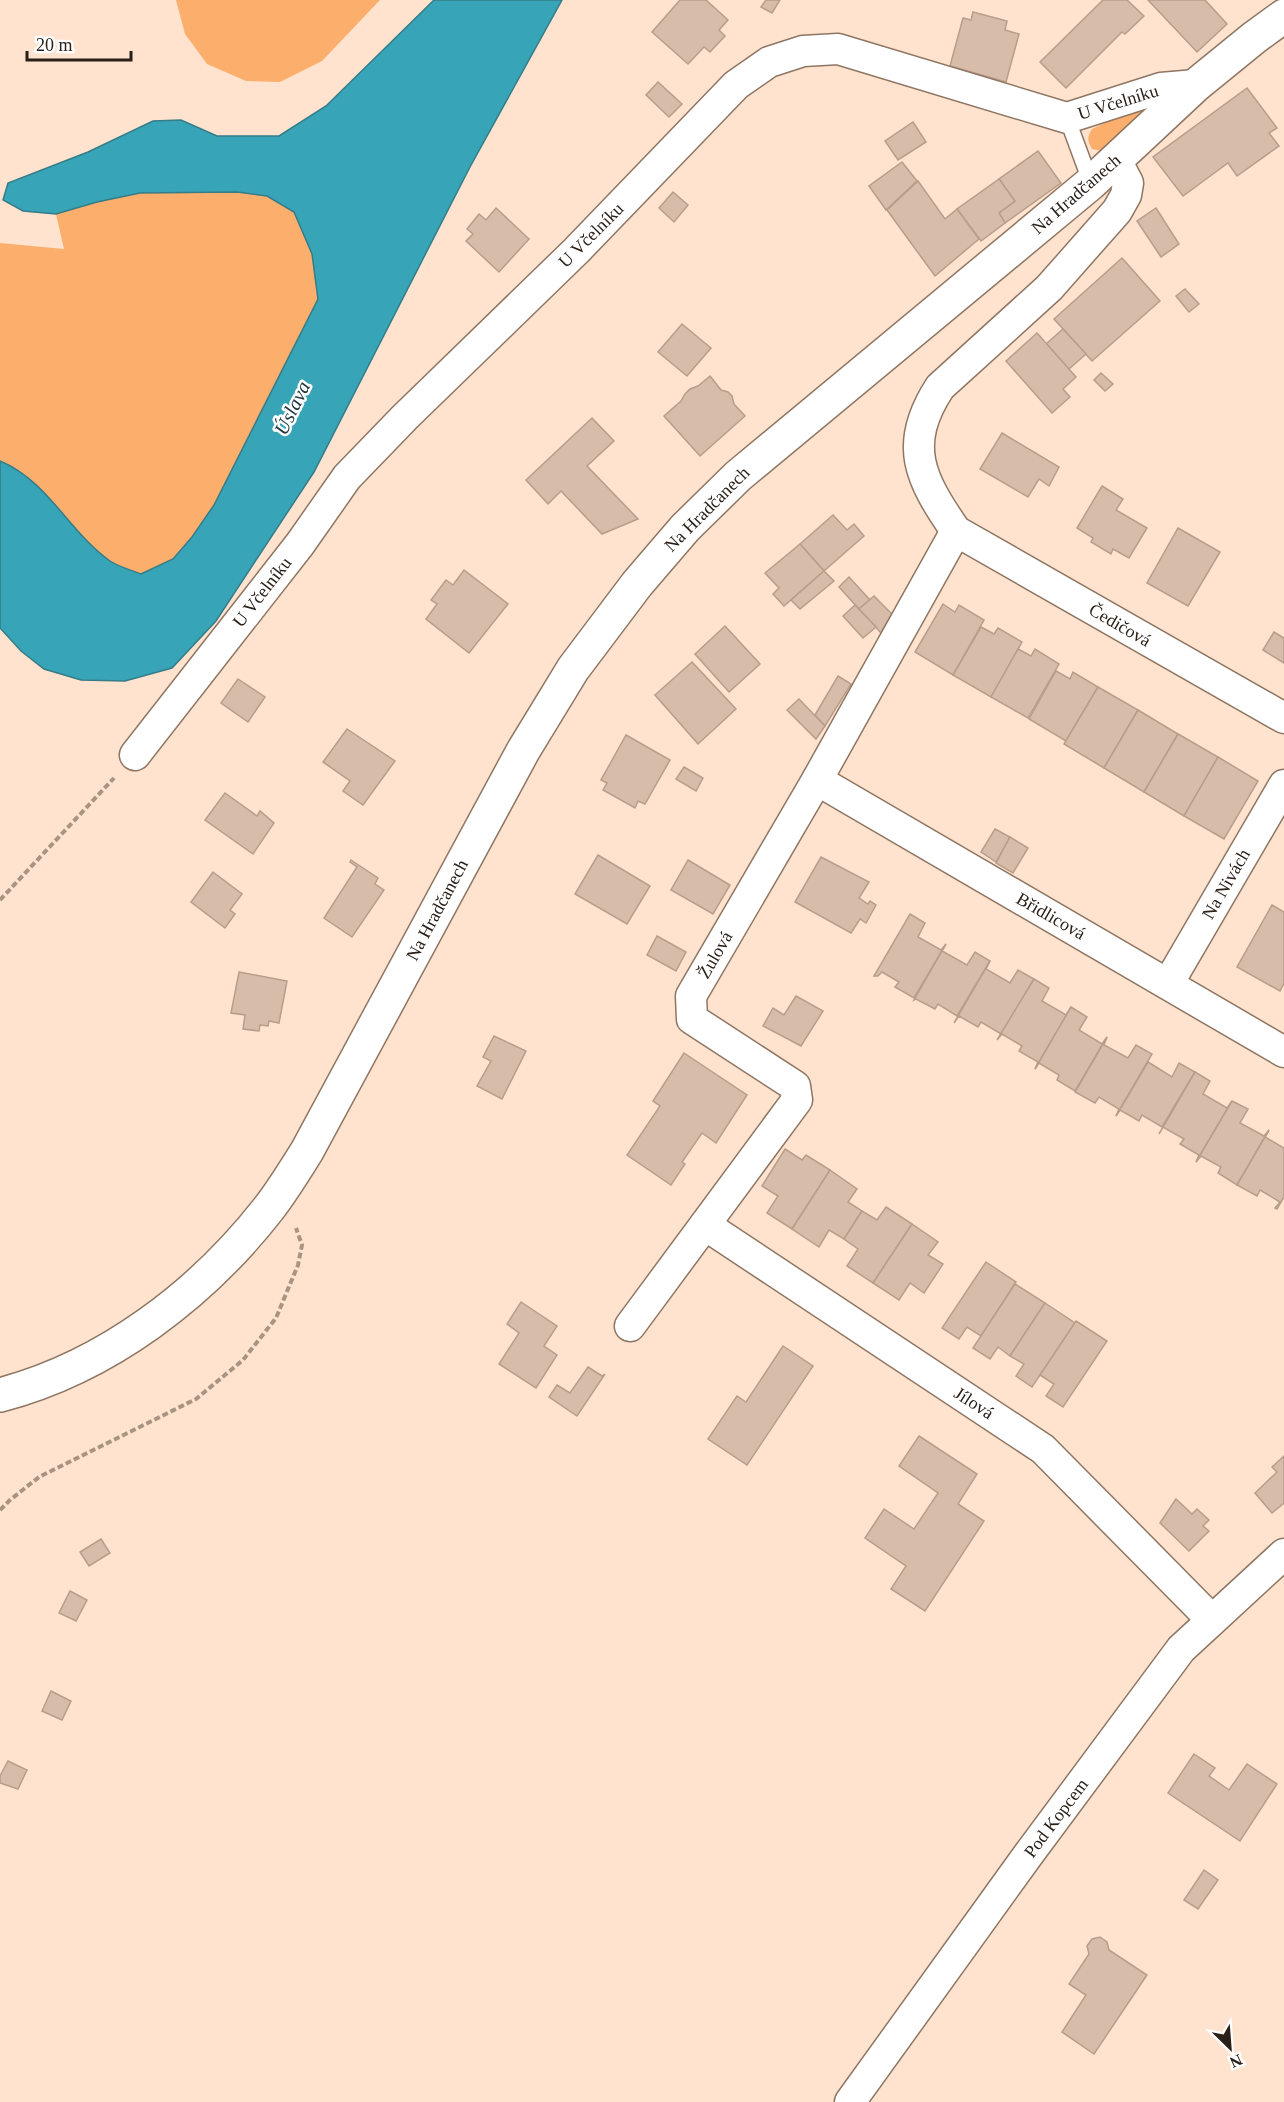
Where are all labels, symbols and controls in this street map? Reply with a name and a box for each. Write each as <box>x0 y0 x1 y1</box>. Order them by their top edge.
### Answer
scale bar <box>27 24 130 62</box>
text: 20 m <box>36 35 73 55</box>
street label: U Včelníku <box>1075 80 1161 124</box>
street label: Na Hradčanech <box>1027 150 1125 238</box>
street label: U Včelníku <box>555 199 627 271</box>
water label: Úslava <box>269 377 314 438</box>
street label: Na Hradčanech <box>661 463 753 555</box>
street label: U Včelníku <box>229 553 295 631</box>
street label: Čedičová <box>1086 598 1155 651</box>
street label: Na Nivách <box>1198 845 1254 923</box>
street label: Na Hradčanech <box>402 856 472 964</box>
street label: Břidlicová <box>1013 888 1089 944</box>
street label: Žulová <box>693 927 736 982</box>
street label: Jílová <box>951 1383 997 1423</box>
street label: Pod Kopcem <box>1020 1775 1092 1861</box>
north arrow <box>1200 2018 1260 2078</box>
text: N <box>1227 2051 1245 2071</box>

